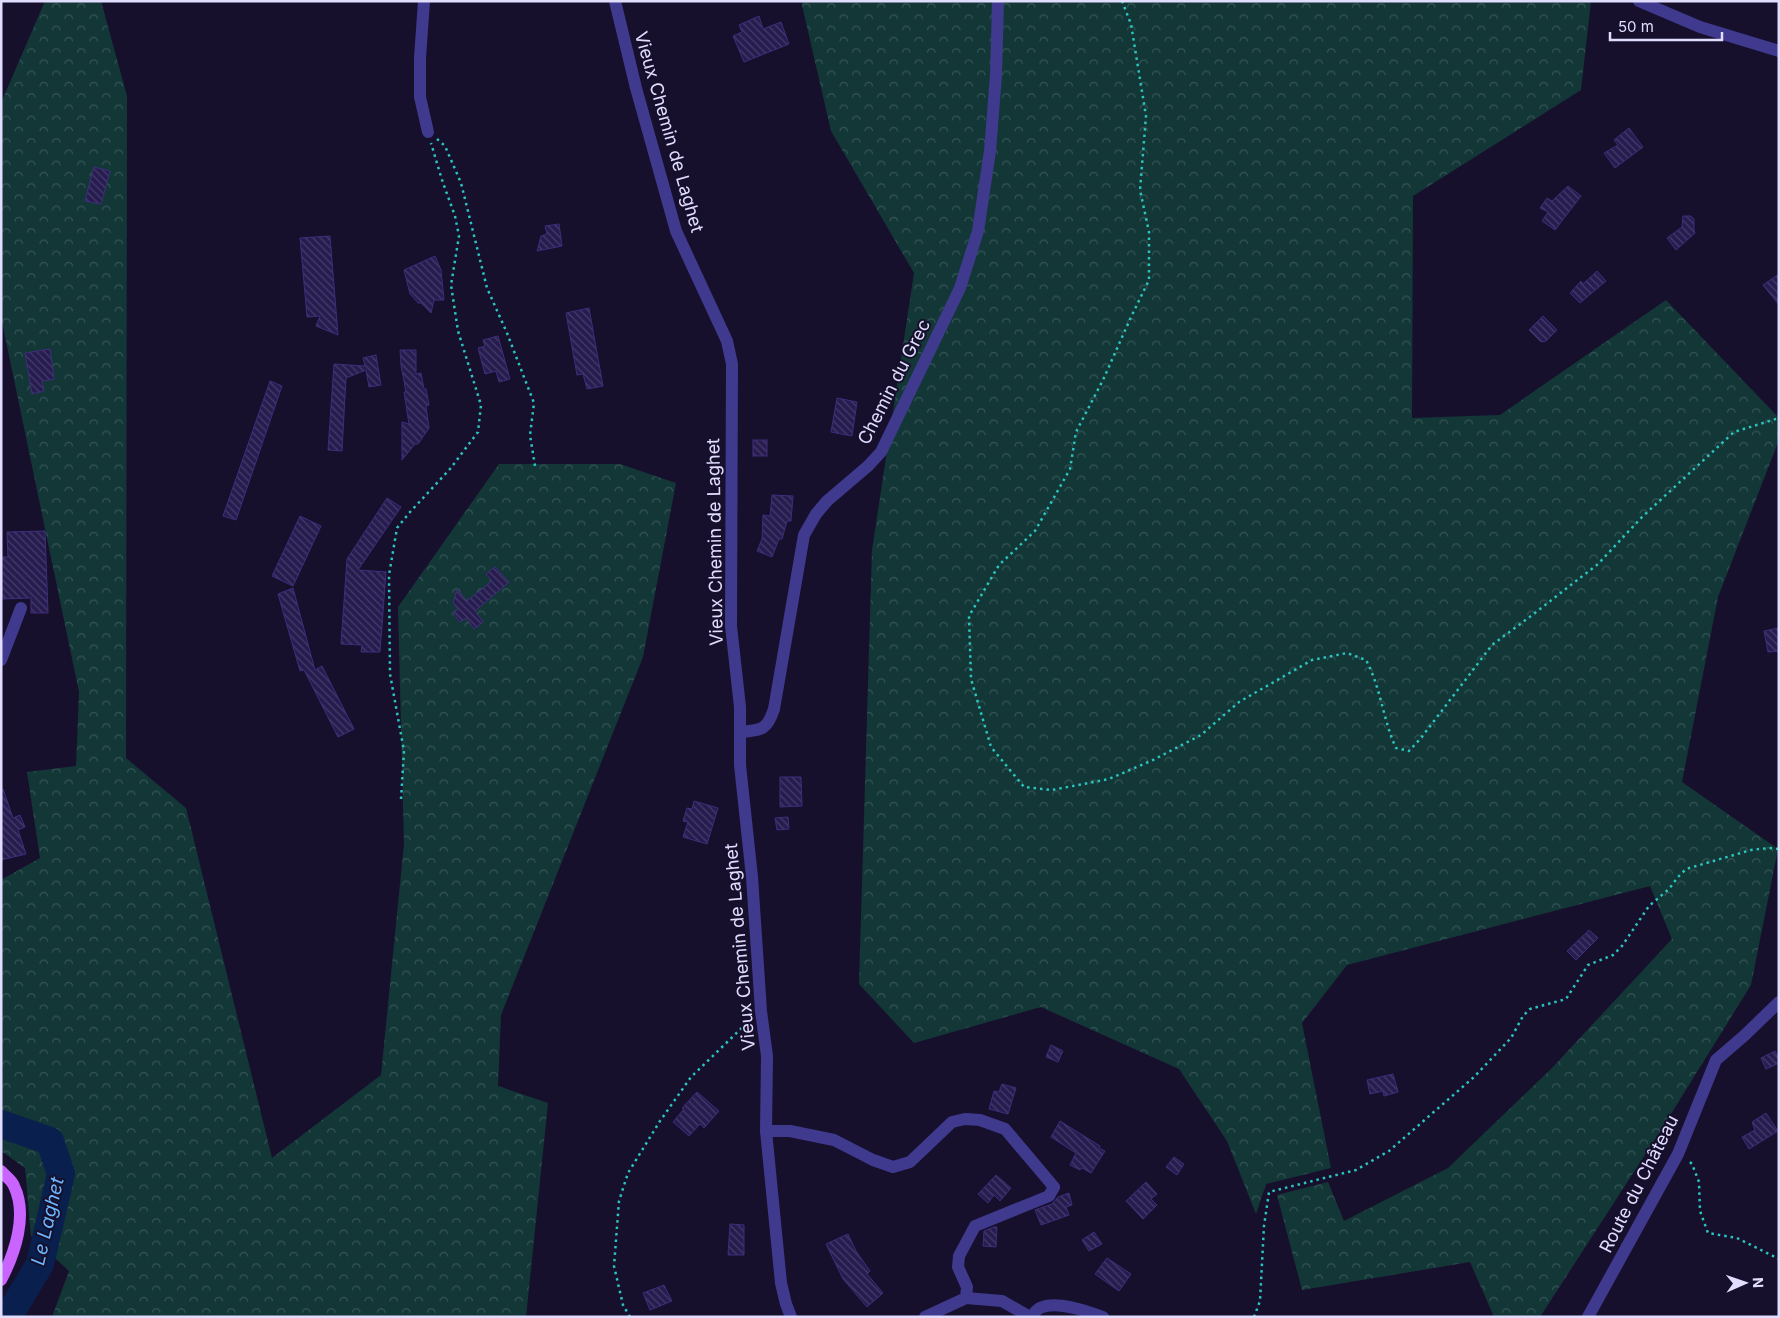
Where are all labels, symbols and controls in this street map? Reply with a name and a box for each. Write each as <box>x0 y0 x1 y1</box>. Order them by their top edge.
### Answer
scale bar <box>1610 10 1722 42</box>
text: 50 m <box>1618 17 1654 36</box>
street label: Vieux Chemin de Laghet <box>631 29 708 235</box>
street label: Chemin du Grec <box>853 316 934 448</box>
street label: Vieux Chemin de Laghet <box>702 438 727 646</box>
street label: Vieux Chemin de Laghet <box>720 842 759 1051</box>
street label: Route du Château <box>1595 1111 1682 1256</box>
water label: Le Laghet <box>26 1174 69 1267</box>
north arrow <box>1720 1258 1770 1308</box>
text: N <box>1750 1277 1767 1288</box>

